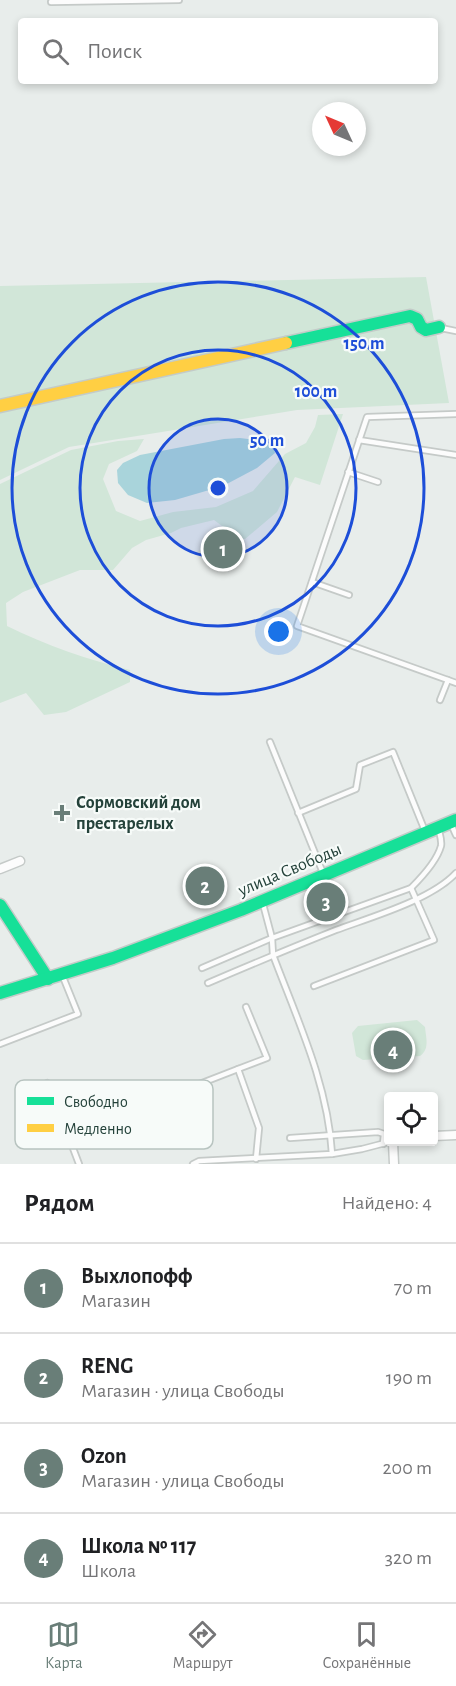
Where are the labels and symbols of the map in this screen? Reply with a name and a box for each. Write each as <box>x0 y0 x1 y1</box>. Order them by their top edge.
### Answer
north arrow <box>312 102 366 156</box>
text: 150 m <box>344 335 384 353</box>
text: 100 m <box>295 383 337 401</box>
text: 50 m <box>250 432 284 450</box>
centre of rings <box>208 478 228 498</box>
pin: 1 <box>204 526 242 572</box>
your location <box>264 617 293 646</box>
place label: Сормовский дом престарелых <box>76 794 201 833</box>
marker: Сормовский дом престарелых <box>53 804 71 822</box>
street label: улица Свободы <box>234 839 344 900</box>
pin: 2 <box>186 864 224 908</box>
pin: 3 <box>306 880 346 924</box>
pin: 4 <box>374 1028 412 1072</box>
legend <box>15 1080 213 1149</box>
text: Свободно <box>64 1094 128 1110</box>
text: Медленно <box>64 1121 132 1137</box>

